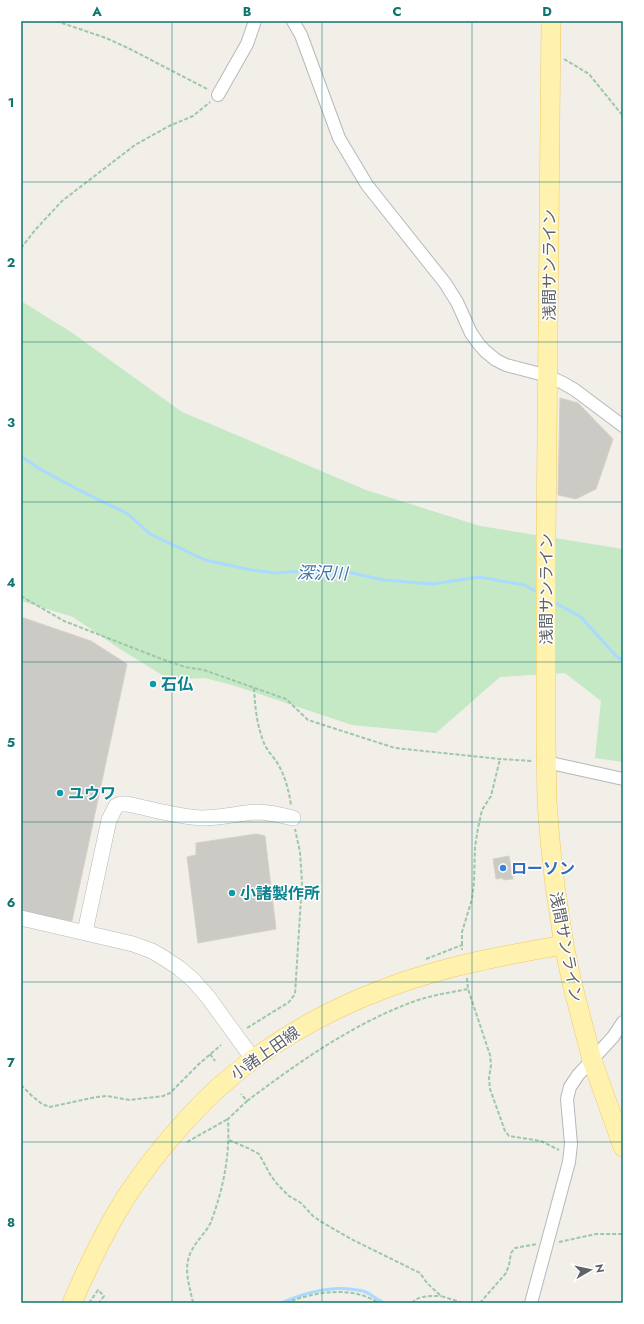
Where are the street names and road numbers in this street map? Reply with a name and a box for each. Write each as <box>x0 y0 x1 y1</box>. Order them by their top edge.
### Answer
street label: 浅間サンライン <box>538 209 561 321</box>
street label: 浅間サンライン <box>535 533 558 645</box>
street label: 浅間サンライン <box>544 890 588 1004</box>
street label: 小諸上田線 <box>226 1021 304 1085</box>

